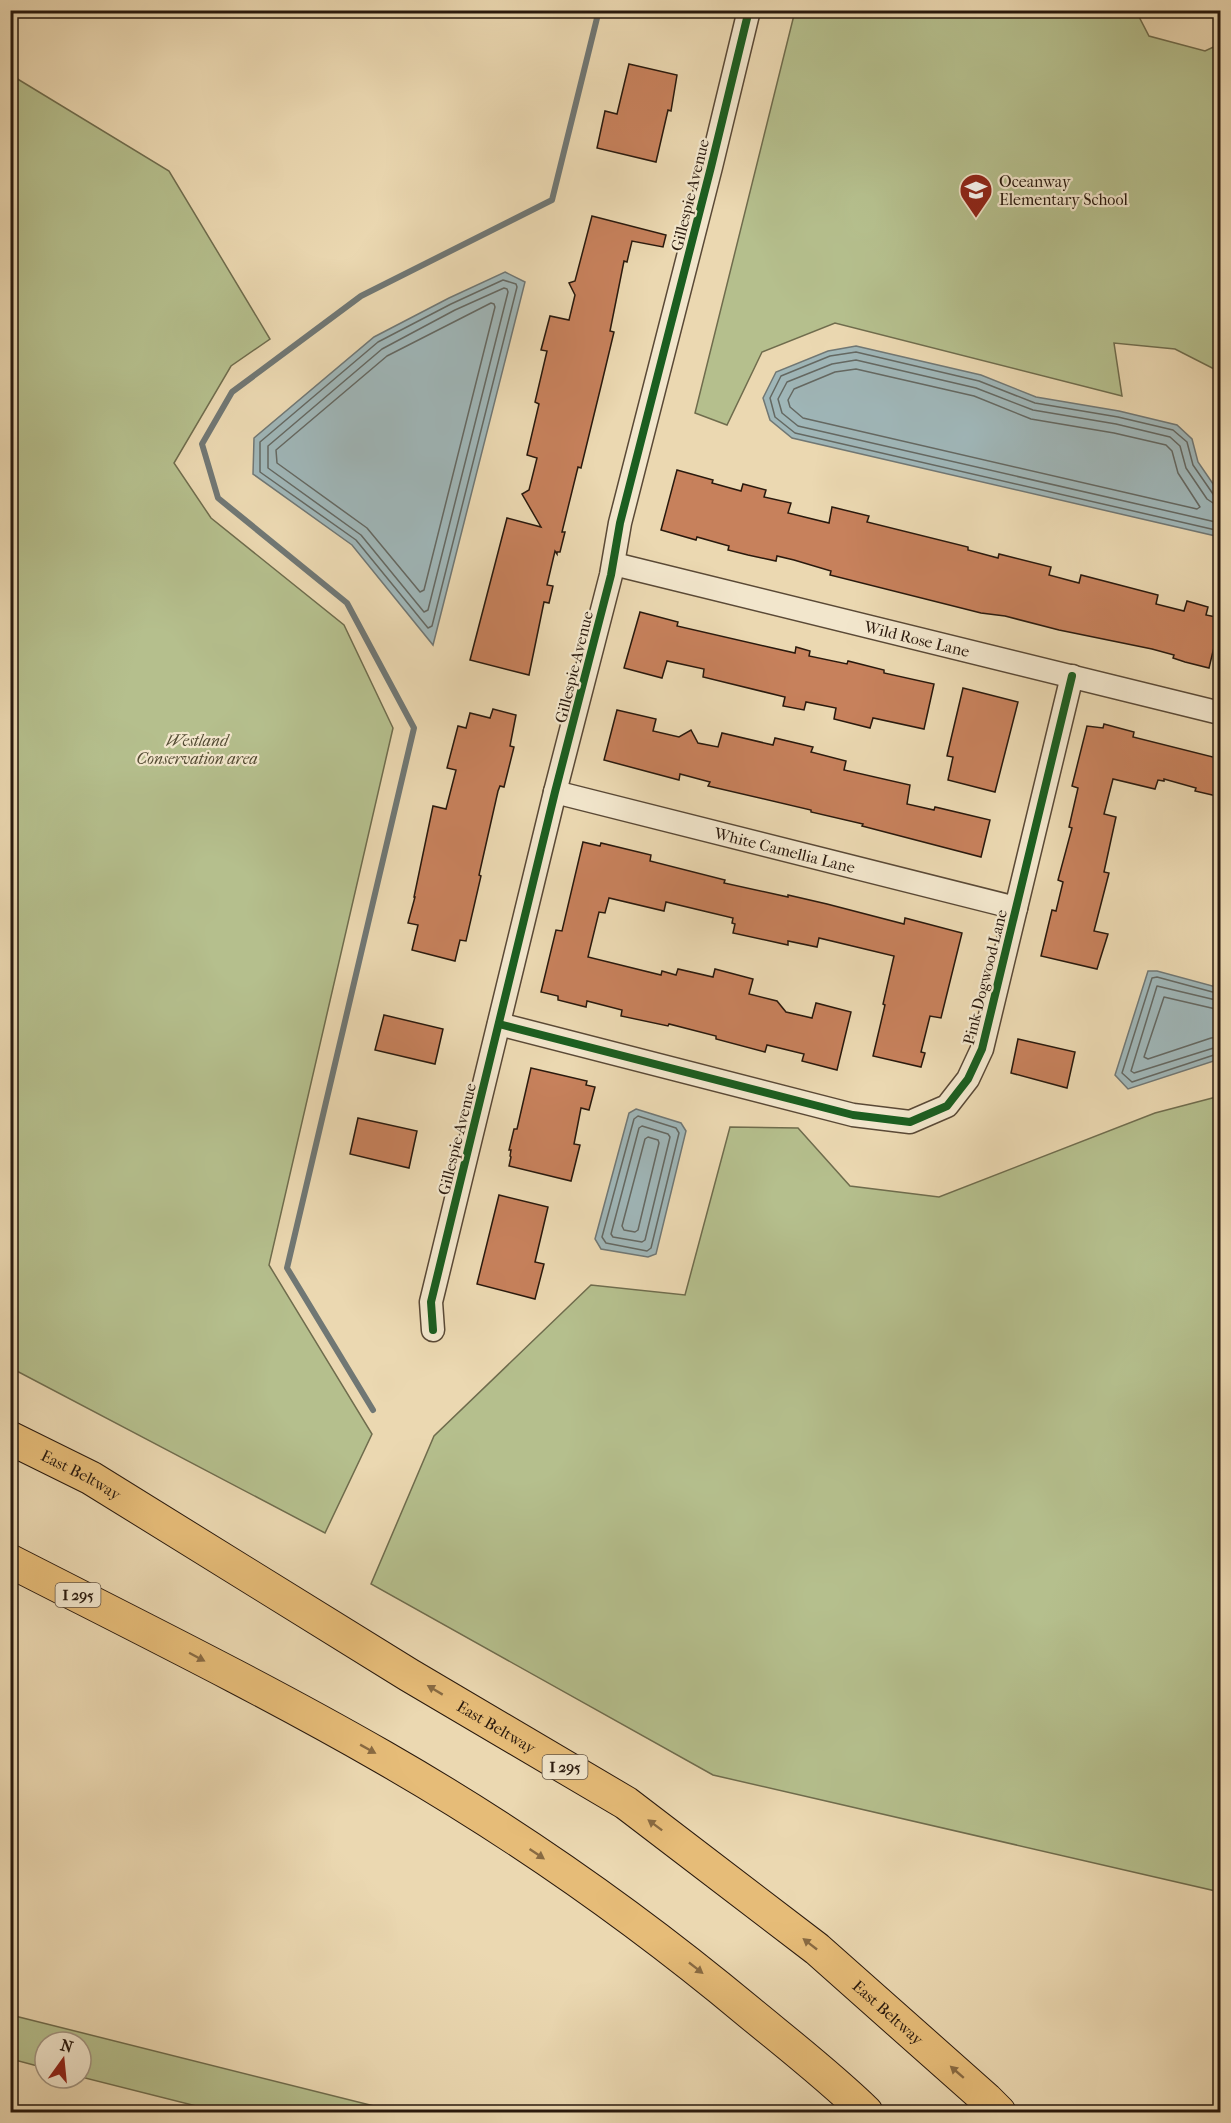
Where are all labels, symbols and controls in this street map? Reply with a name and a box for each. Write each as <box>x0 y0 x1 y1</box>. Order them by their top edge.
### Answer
street label: Gillespie Avenue <box>667 137 713 253</box>
school or university icon: Oceanway Elementary School <box>958 172 994 219</box>
place label: Oceanway Elementary School <box>999 172 1128 209</box>
street label: Gillespie Avenue <box>551 609 597 725</box>
street label: Wild Rose Lane <box>861 616 972 661</box>
park label: Westland Conservation area <box>136 731 258 768</box>
street label: White Camellia Lane <box>712 823 857 877</box>
street label: Pink Dogwood Lane <box>959 907 1011 1047</box>
street label: Gillespie Avenue <box>434 1081 480 1197</box>
street label: East Beltway <box>38 1445 125 1504</box>
road number: I 295 <box>56 1583 100 1607</box>
one-way arrow <box>188 1652 205 1662</box>
one-way arrow <box>427 1685 443 1696</box>
street label: East Beltway <box>454 1696 540 1757</box>
one-way arrow <box>360 1744 377 1754</box>
road number: I 295 <box>542 1755 588 1779</box>
one-way arrow <box>647 1819 663 1832</box>
one-way arrow <box>529 1848 545 1860</box>
one-way arrow <box>802 1937 818 1950</box>
one-way arrow <box>687 1962 703 1974</box>
street label: East Beltway <box>849 1976 928 2049</box>
north arrow <box>33 2030 93 2090</box>
text: N <box>58 2035 76 2057</box>
one-way arrow <box>949 2065 964 2079</box>

